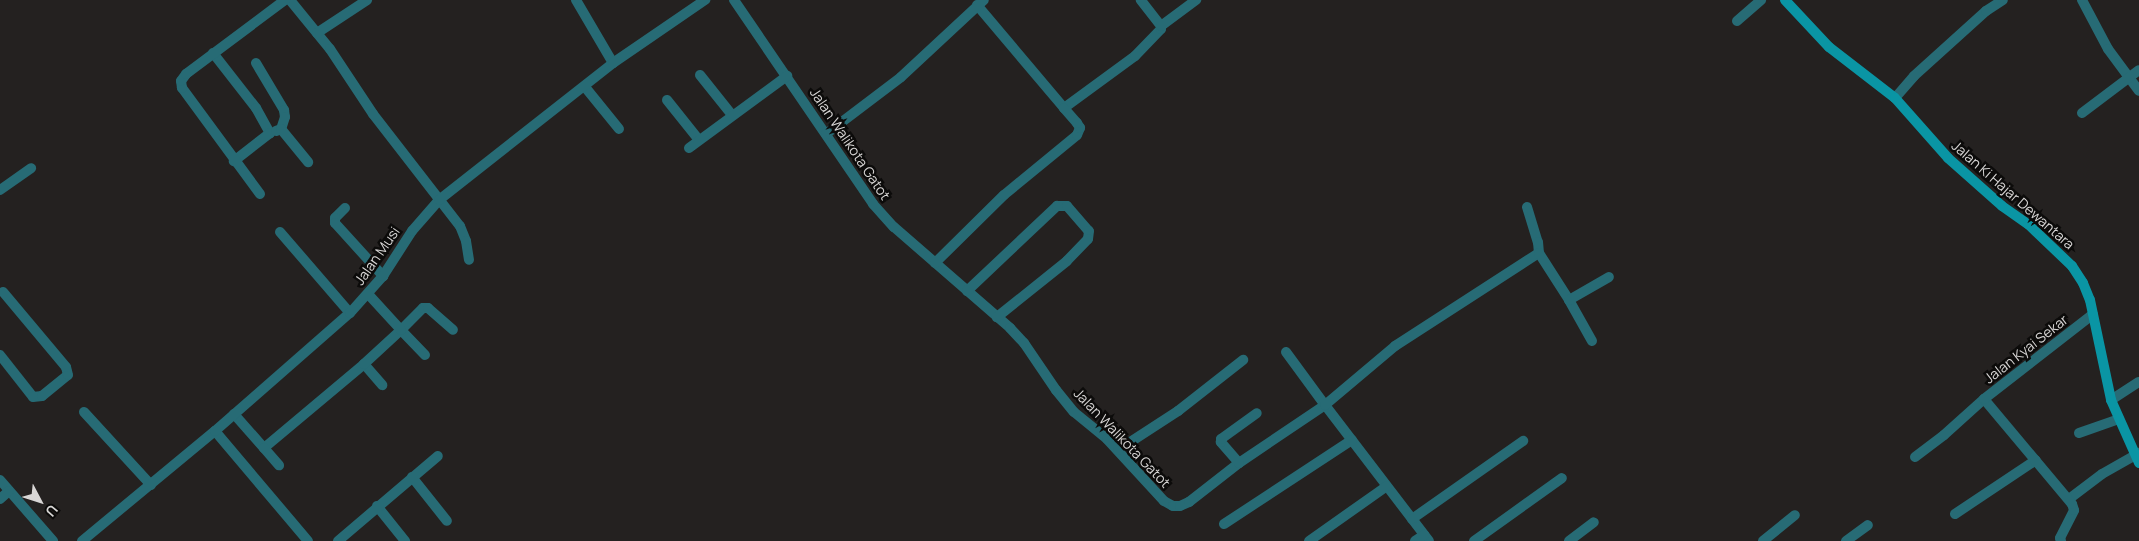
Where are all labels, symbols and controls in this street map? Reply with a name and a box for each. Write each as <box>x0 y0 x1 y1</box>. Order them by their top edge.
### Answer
street label: Jalan Walikota Gatot <box>806 85 894 203</box>
street label: Jalan Ki Hajar Dewantara <box>1948 137 2078 253</box>
street label: Jalan Musi <box>351 224 403 288</box>
street label: Jalan Kyai Sekar <box>1981 311 2071 387</box>
street label: Jalan Walikota Gatot <box>1070 385 1174 491</box>
north arrow <box>15 476 65 526</box>
text: U <box>41 501 62 521</box>

